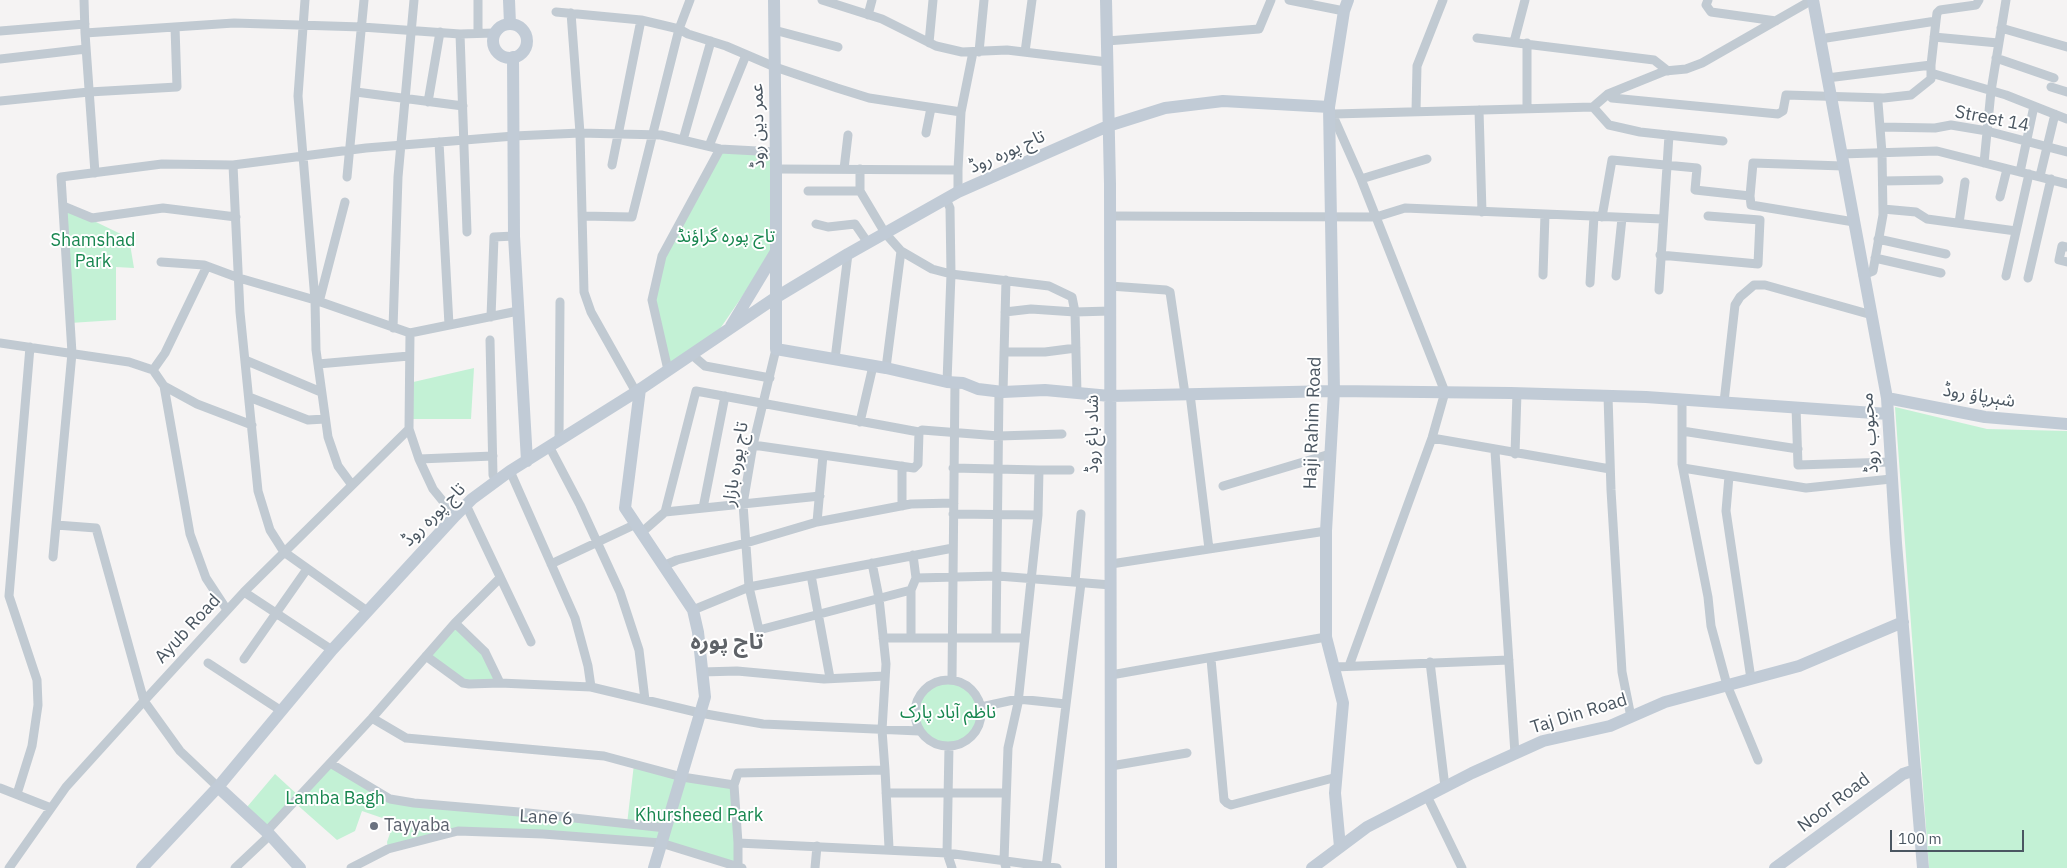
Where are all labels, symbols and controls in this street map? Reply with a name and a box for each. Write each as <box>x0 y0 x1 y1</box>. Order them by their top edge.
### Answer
street label: عمر دین روڈ <box>746 83 770 169</box>
street label: Street 14 <box>1953 101 2031 137</box>
street label: تاج پورہ روڈ <box>966 126 1048 178</box>
park label: تاج پورہ گراؤنڈ <box>677 226 775 248</box>
park label: Shamshad Park <box>50 230 136 272</box>
street label: Haji Rahim Road <box>1300 356 1326 490</box>
street label: شېرپاؤ روڈ <box>1941 380 2017 412</box>
street label: محبوب روڈ <box>1856 392 1884 474</box>
street label: شاد باغ روڈ <box>1082 395 1104 473</box>
street label: تاج پورہ بازار <box>719 420 753 508</box>
street label: تاج پورہ روڈ <box>398 479 470 551</box>
street label: Ayub Road <box>151 590 225 668</box>
district label: تاج پورہ <box>690 630 764 656</box>
street label: Taj Din Road <box>1528 689 1630 739</box>
park label: ناظم آباد پارک <box>900 702 996 724</box>
street label: Noor Road <box>1794 769 1874 837</box>
park label: Lamba Bagh <box>285 788 385 810</box>
park label: Khursheed Park <box>635 805 763 827</box>
street label: Lane 6 <box>519 806 573 830</box>
place label: Tayyaba <box>384 815 450 837</box>
marker: Tayyaba <box>368 820 380 832</box>
scale bar <box>1892 820 2026 852</box>
text: 100 m <box>1898 829 1942 848</box>

